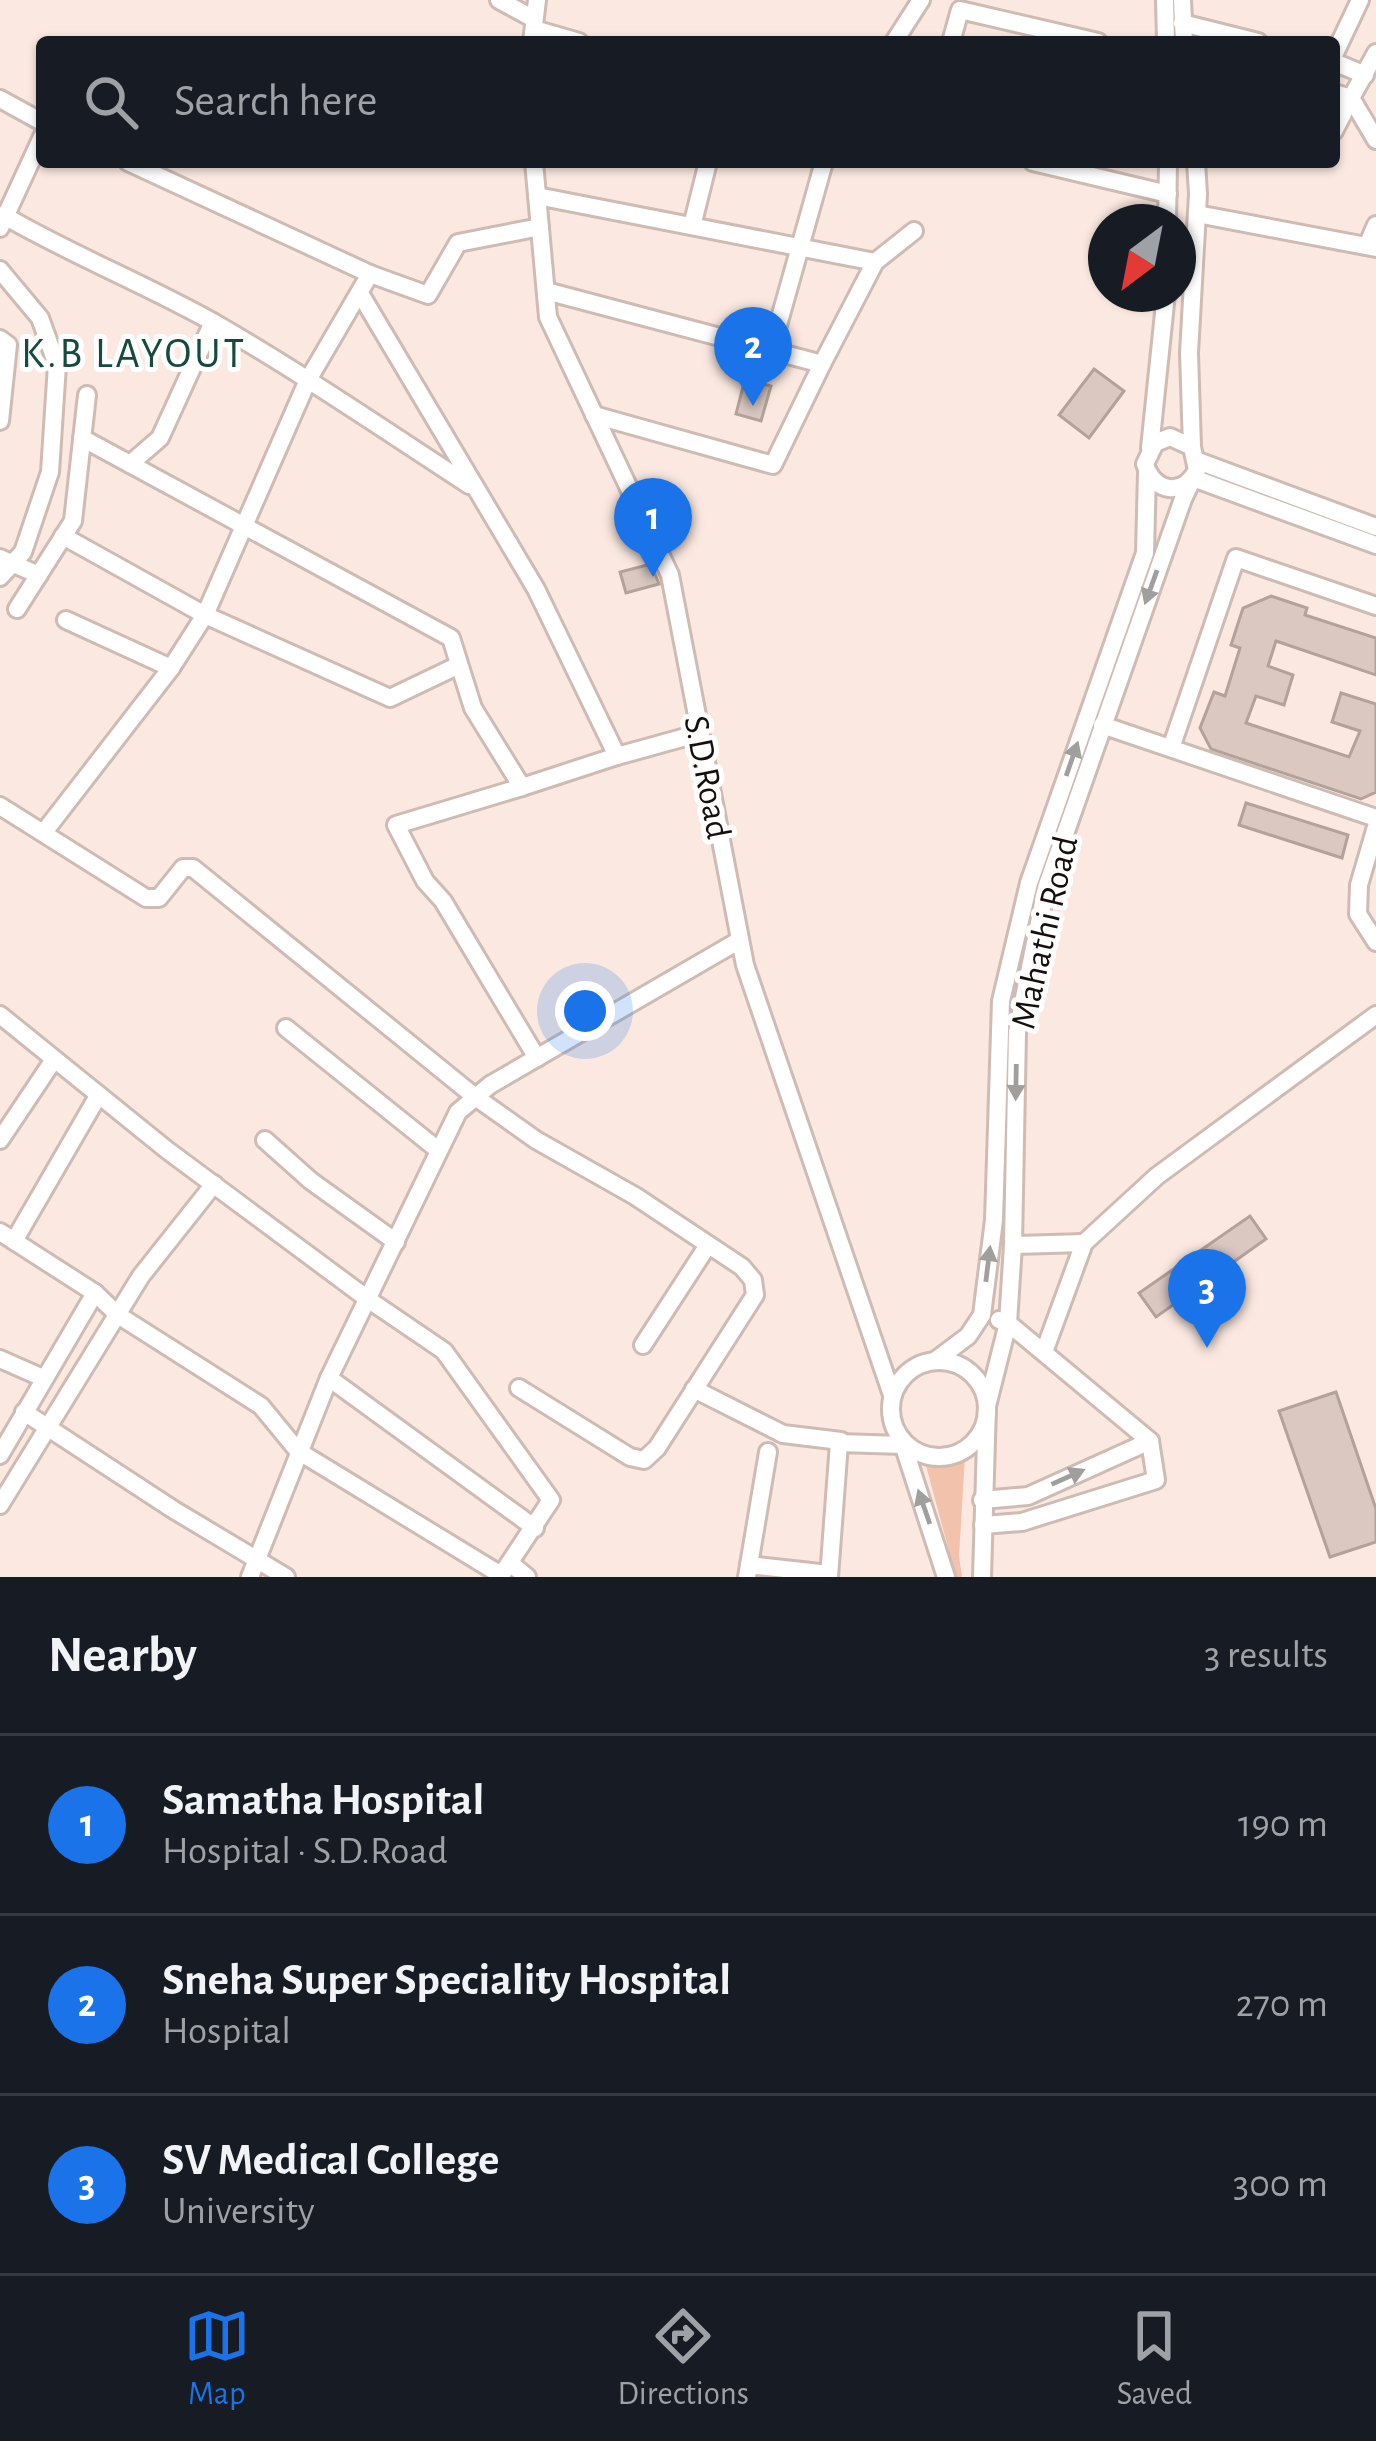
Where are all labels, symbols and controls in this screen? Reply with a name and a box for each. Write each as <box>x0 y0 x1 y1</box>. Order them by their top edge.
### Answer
search box <box>36 36 1340 168</box>
icon: search <box>78 69 144 135</box>
text: Search here <box>174 79 377 124</box>
north arrow <box>1088 204 1196 312</box>
pin: 2 <box>714 307 792 406</box>
district label: K.B LAYOUT <box>21 333 247 375</box>
pin: 1 <box>614 478 692 577</box>
one-way arrow <box>1141 570 1159 606</box>
street label: S.D.Road <box>677 713 737 842</box>
one-way arrow <box>1064 741 1082 777</box>
street label: Mahathi Road <box>1005 833 1085 1032</box>
your location <box>555 981 615 1041</box>
one-way arrow <box>1006 1064 1026 1102</box>
one-way arrow <box>979 1245 998 1282</box>
pin: 3 <box>1168 1249 1246 1348</box>
one-way arrow <box>1051 1467 1086 1487</box>
one-way arrow <box>914 1489 932 1525</box>
text: Nearby <box>48 1630 197 1681</box>
text: 3 results <box>1204 1636 1328 1675</box>
text: Samatha Hospital <box>162 1778 484 1823</box>
text: 1 <box>80 1805 94 1844</box>
text: 190 m <box>1238 1805 1328 1844</box>
text: Hospital · S.D.Road <box>162 1832 448 1871</box>
text: Sneha Super Speciality Hospital <box>162 1958 731 2003</box>
text: 2 <box>78 1985 96 2024</box>
text: 270 m <box>1236 1985 1328 2024</box>
text: Hospital <box>162 2012 291 2051</box>
text: SV Medical College <box>162 2138 499 2183</box>
text: 3 <box>79 2165 95 2204</box>
text: 300 m <box>1233 2165 1328 2204</box>
text: University <box>162 2192 315 2231</box>
tab: Map <box>184 2303 250 2415</box>
tab: Directions <box>617 2303 749 2415</box>
tab: Saved <box>1117 2303 1192 2415</box>

